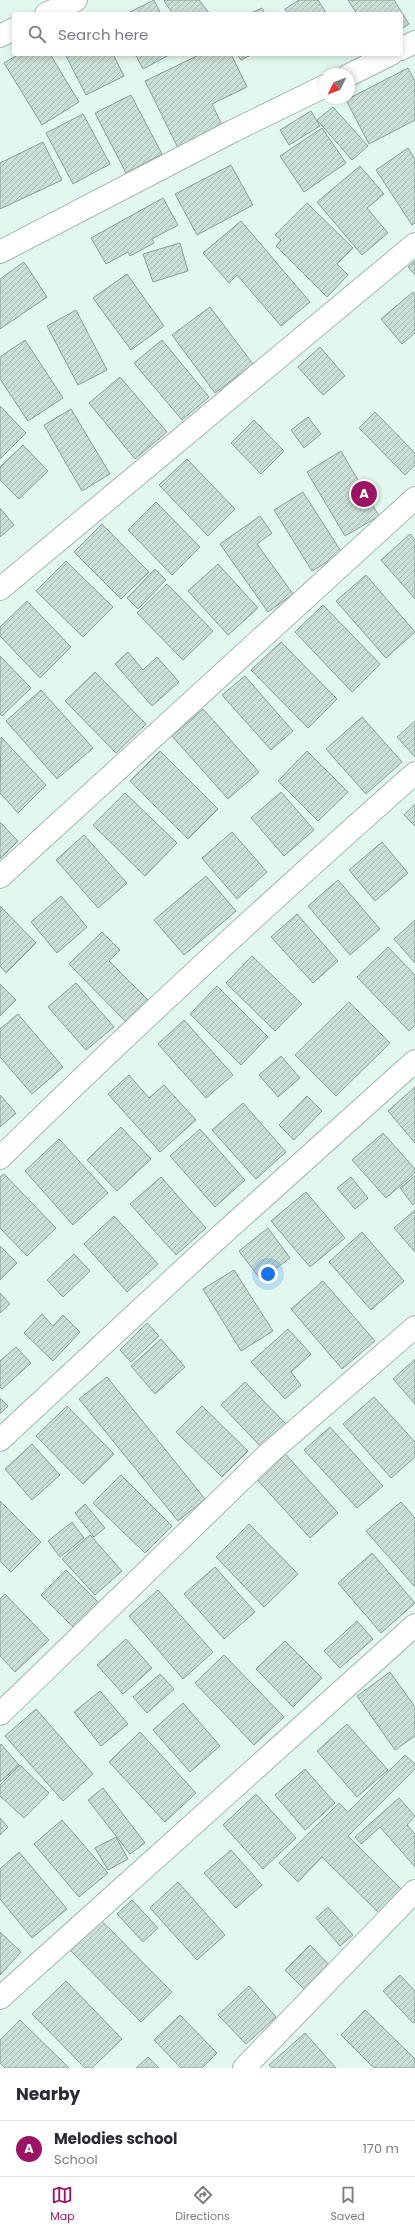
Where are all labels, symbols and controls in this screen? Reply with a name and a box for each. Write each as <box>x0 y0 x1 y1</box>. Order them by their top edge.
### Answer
search box <box>12 12 403 56</box>
icon: search <box>26 23 48 45</box>
text: Search here <box>58 24 148 45</box>
north arrow <box>319 68 355 104</box>
pin: A <box>351 479 377 509</box>
your location <box>258 1264 278 1284</box>
text: Nearby <box>16 2082 80 2106</box>
text: Melodies school <box>54 2128 177 2149</box>
text: A <box>24 2139 34 2158</box>
text: 170 m <box>363 2139 399 2158</box>
text: School <box>54 2150 98 2169</box>
tab: Map <box>50 2184 75 2225</box>
tab: Directions <box>175 2184 230 2225</box>
tab: Saved <box>330 2184 365 2225</box>

